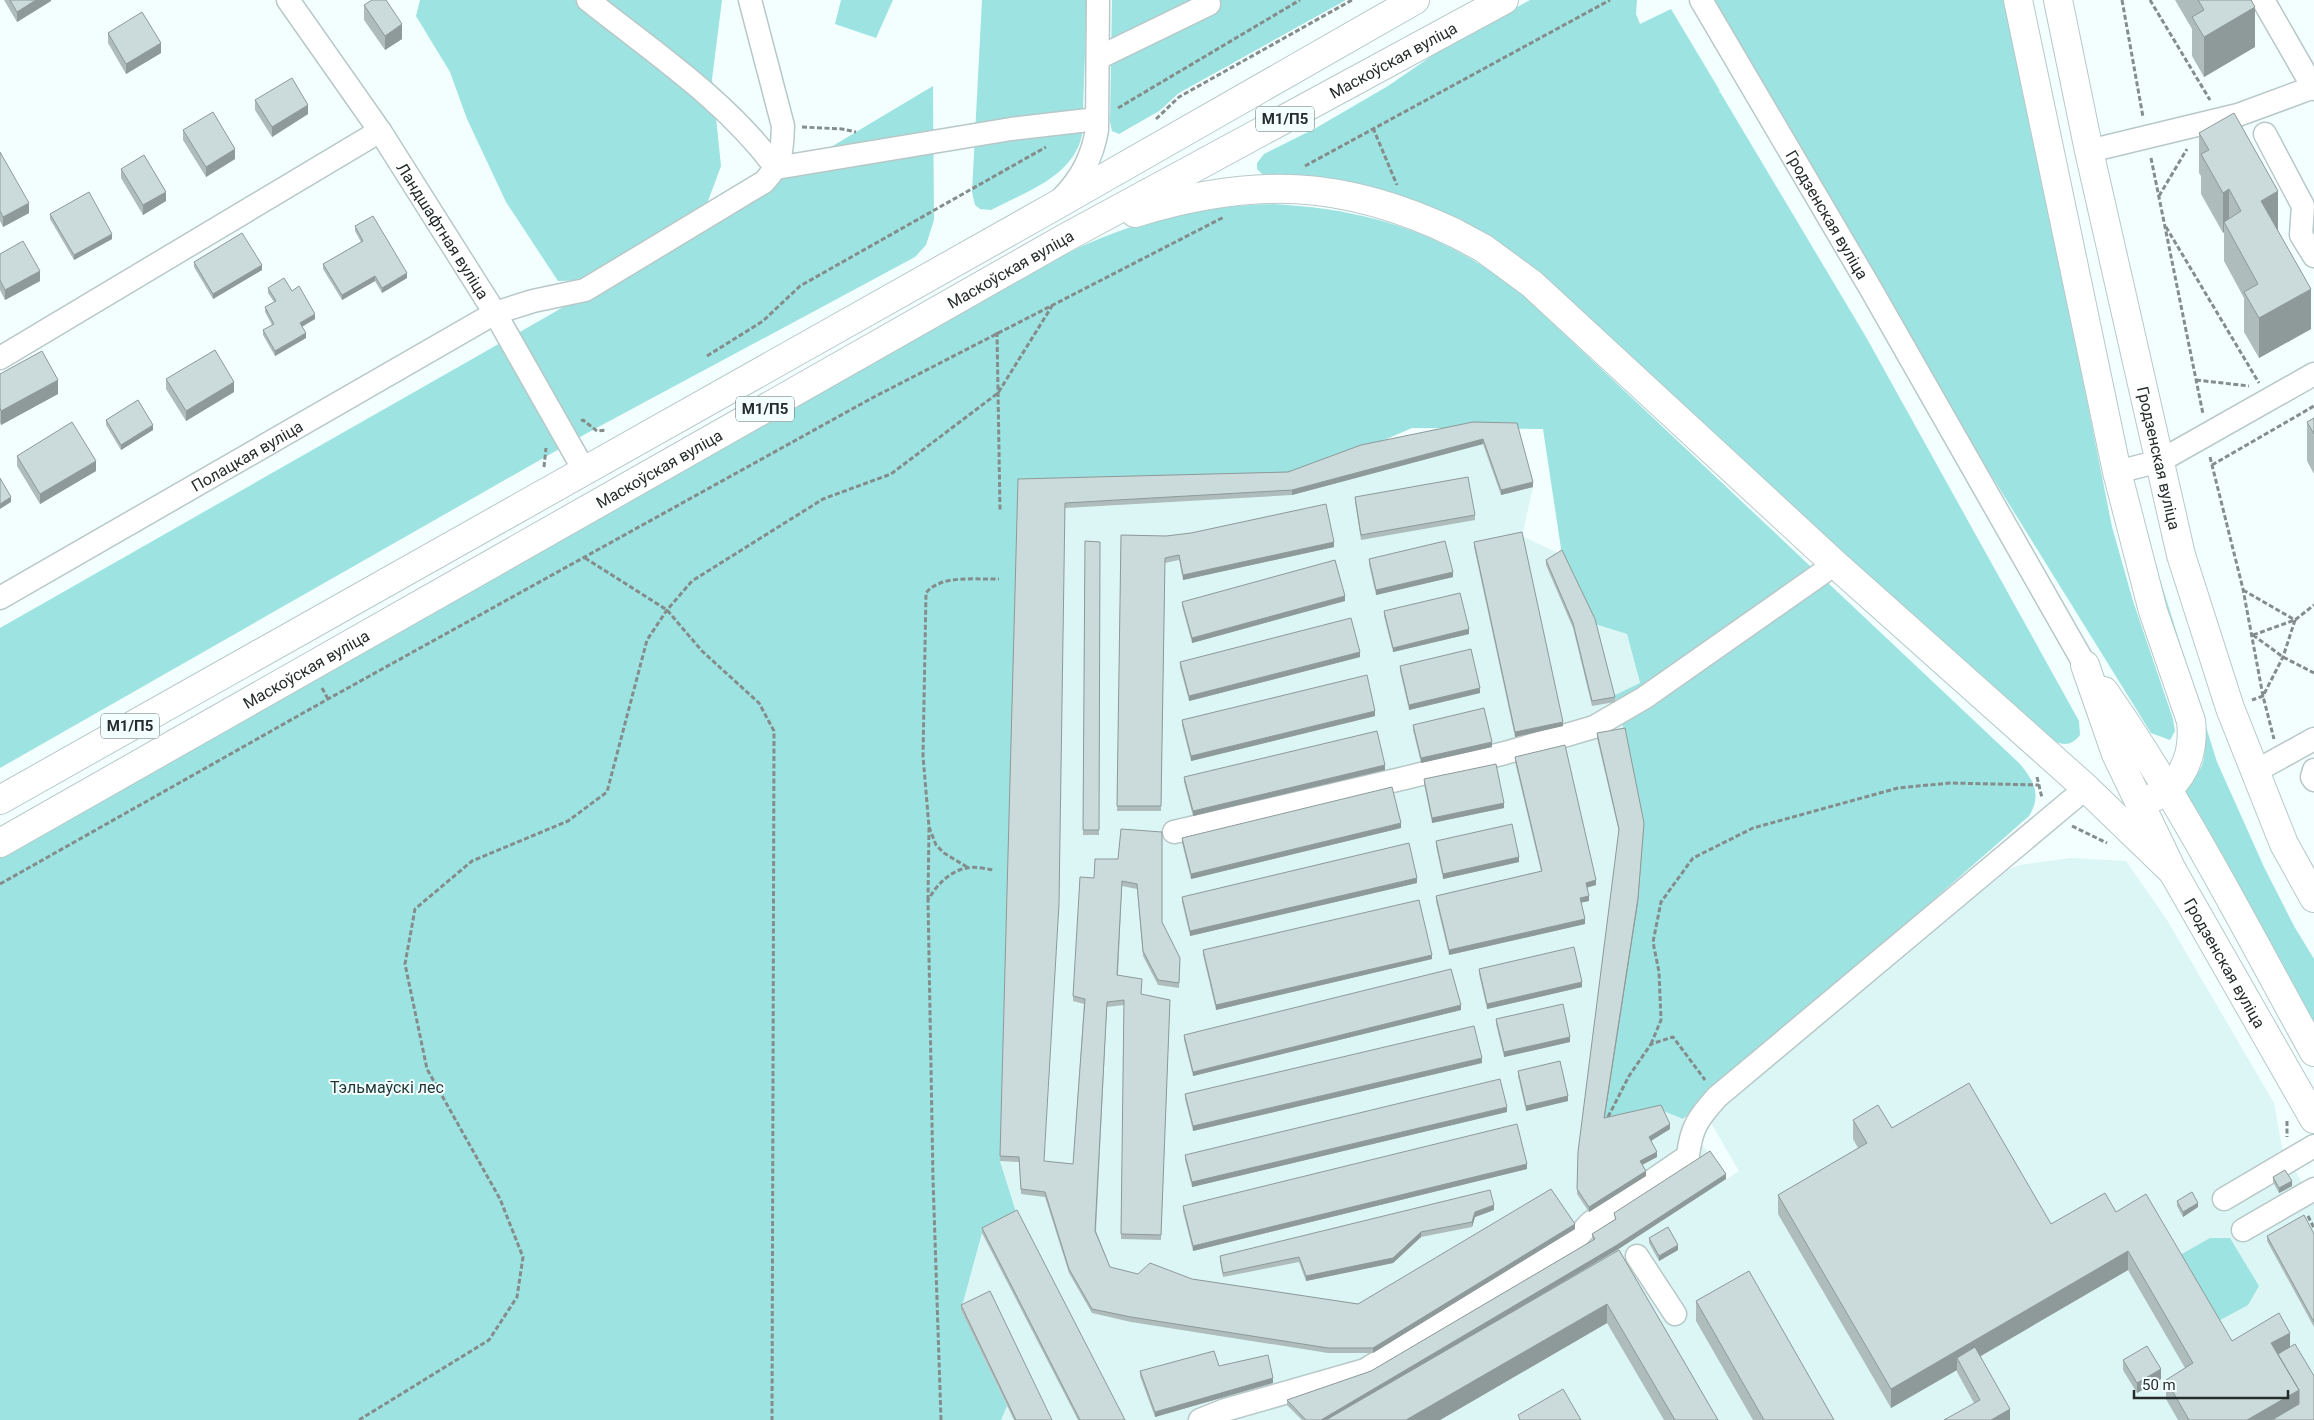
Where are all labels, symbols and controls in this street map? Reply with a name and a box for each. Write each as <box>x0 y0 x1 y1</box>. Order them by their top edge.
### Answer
street label: Маскоўская вуліца <box>1326 18 1460 102</box>
road number: М1/П5 <box>1256 106 1314 132</box>
street label: Гродзенская вуліца <box>1782 147 1872 283</box>
street label: Ландшафтная вуліца <box>393 159 493 302</box>
street label: Маскоўская вуліца <box>944 226 1077 312</box>
street label: Гродзенская вуліца <box>2133 384 2184 532</box>
road number: М1/П5 <box>736 396 794 422</box>
street label: Полацкая вуліца <box>188 416 306 495</box>
street label: Маскоўская вуліца <box>593 425 726 512</box>
street label: Маскоўская вуліца <box>240 626 373 712</box>
road number: М1/П5 <box>101 714 159 738</box>
street label: Гродзенская вуліца <box>2180 895 2269 1031</box>
park label: Тэльмаўскі лес <box>330 1078 444 1097</box>
scale bar <box>2134 1368 2288 1400</box>
text: 50 m <box>2142 1376 2176 1394</box>

